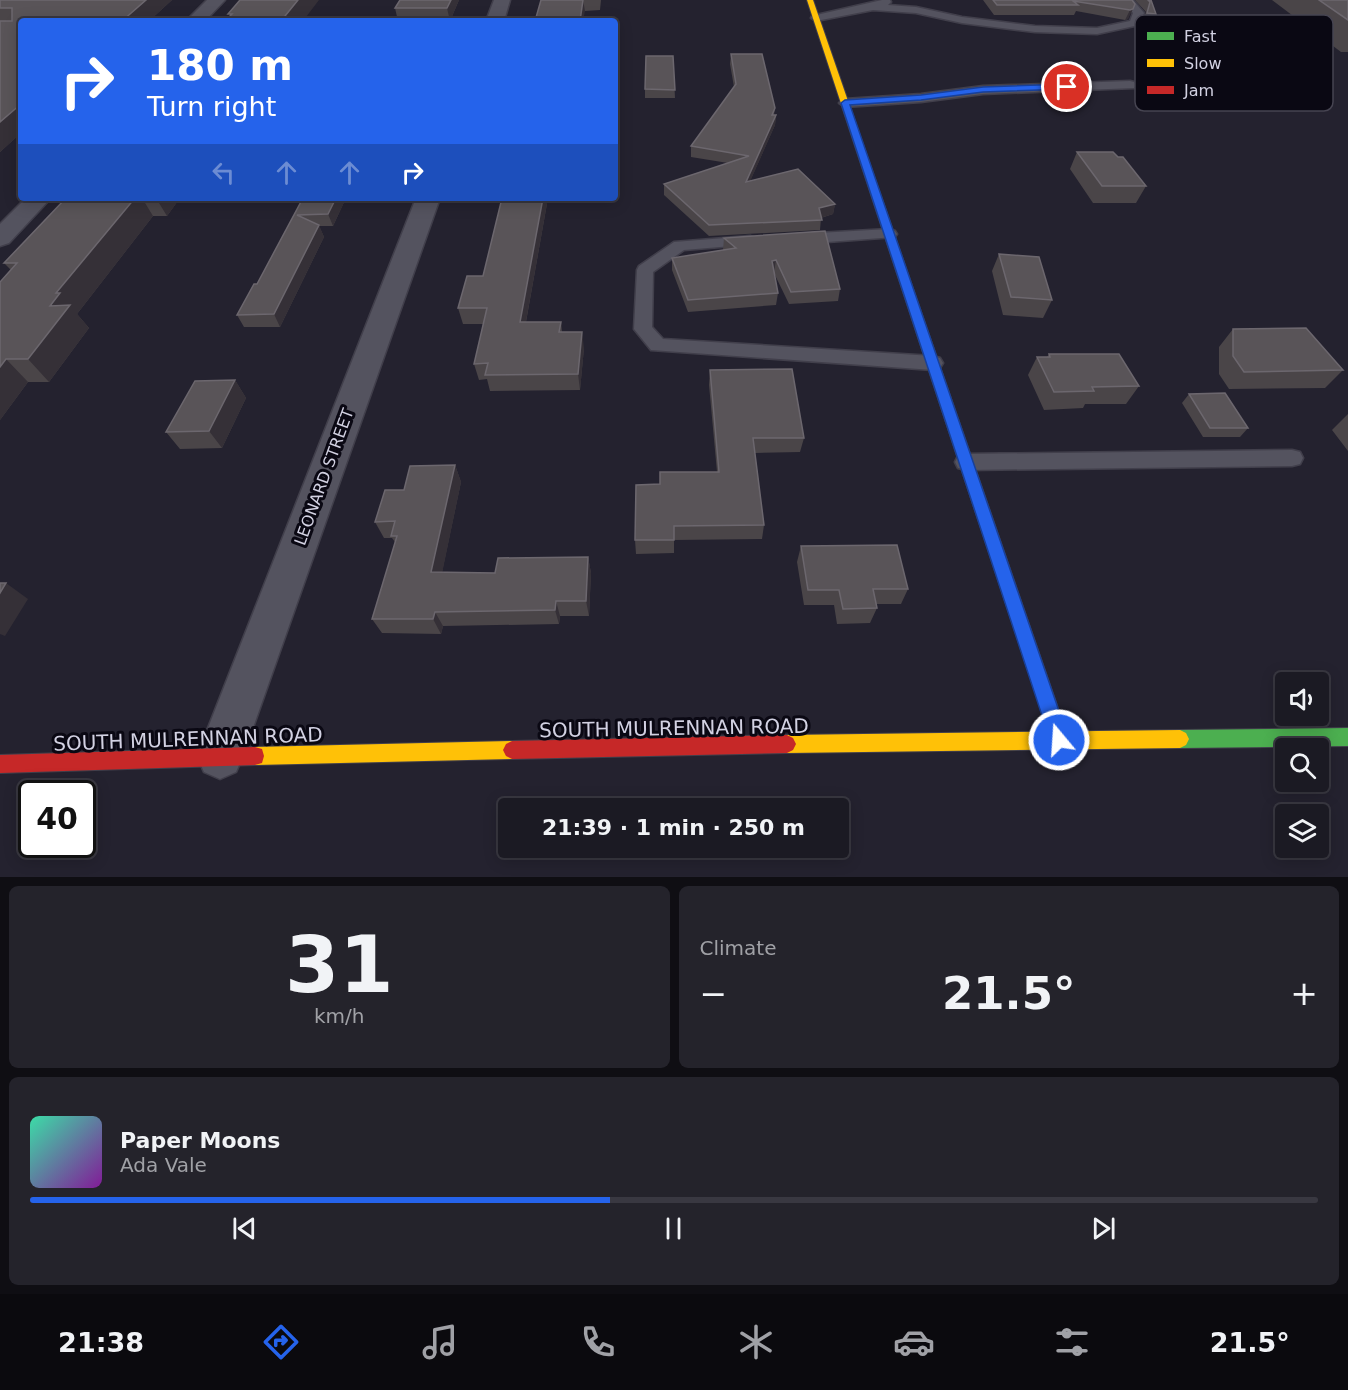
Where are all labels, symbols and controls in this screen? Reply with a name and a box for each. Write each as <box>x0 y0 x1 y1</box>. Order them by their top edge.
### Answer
legend <box>1135 15 1333 111</box>
text: Fast <box>1184 27 1216 46</box>
text: 180 m <box>147 41 293 90</box>
icon: right <box>48 42 126 120</box>
text: Slow <box>1184 54 1221 73</box>
pin <box>1041 61 1092 112</box>
icon: arrive <box>1050 70 1083 103</box>
text: Jam <box>1183 81 1214 100</box>
text: Turn right <box>147 91 276 122</box>
icon: left <box>207 156 240 189</box>
icon: ahead <box>270 156 303 189</box>
icon: ahead <box>333 156 366 189</box>
icon: right <box>396 156 429 189</box>
street label: LEONARD STREET <box>290 406 358 548</box>
map controls <box>1275 672 1329 858</box>
button: sound <box>1275 672 1329 726</box>
position arrow <box>1027 708 1091 772</box>
street label: SOUTH MULRENNAN ROAD <box>539 714 809 742</box>
street label: SOUTH MULRENNAN ROAD <box>53 722 323 756</box>
button: search <box>1275 738 1329 792</box>
speed limit sign: 40 <box>18 780 96 858</box>
button: layers <box>1275 804 1329 858</box>
text: 21:39 · 1 min · 250 m <box>542 815 805 840</box>
text: 31 <box>285 920 394 1010</box>
text: Climate <box>700 936 776 960</box>
text: 21.5° <box>942 967 1076 1020</box>
text: − <box>700 974 727 1013</box>
text: + <box>1290 974 1318 1013</box>
text: km/h <box>314 1004 364 1028</box>
text: Paper Moons <box>120 1128 280 1153</box>
text: Ada Vale <box>120 1153 207 1177</box>
icon: previous <box>228 1212 261 1245</box>
icon: pause <box>657 1212 690 1245</box>
icon: next <box>1087 1212 1120 1245</box>
icon: directions <box>260 1321 302 1363</box>
icon: music <box>419 1321 461 1363</box>
icon: phone <box>577 1321 619 1363</box>
icon: climate <box>735 1321 777 1363</box>
icon: car <box>893 1321 935 1363</box>
icon: filters <box>1051 1321 1093 1363</box>
text: 21:38 <box>58 1327 144 1358</box>
text: 21.5° <box>1210 1327 1290 1358</box>

